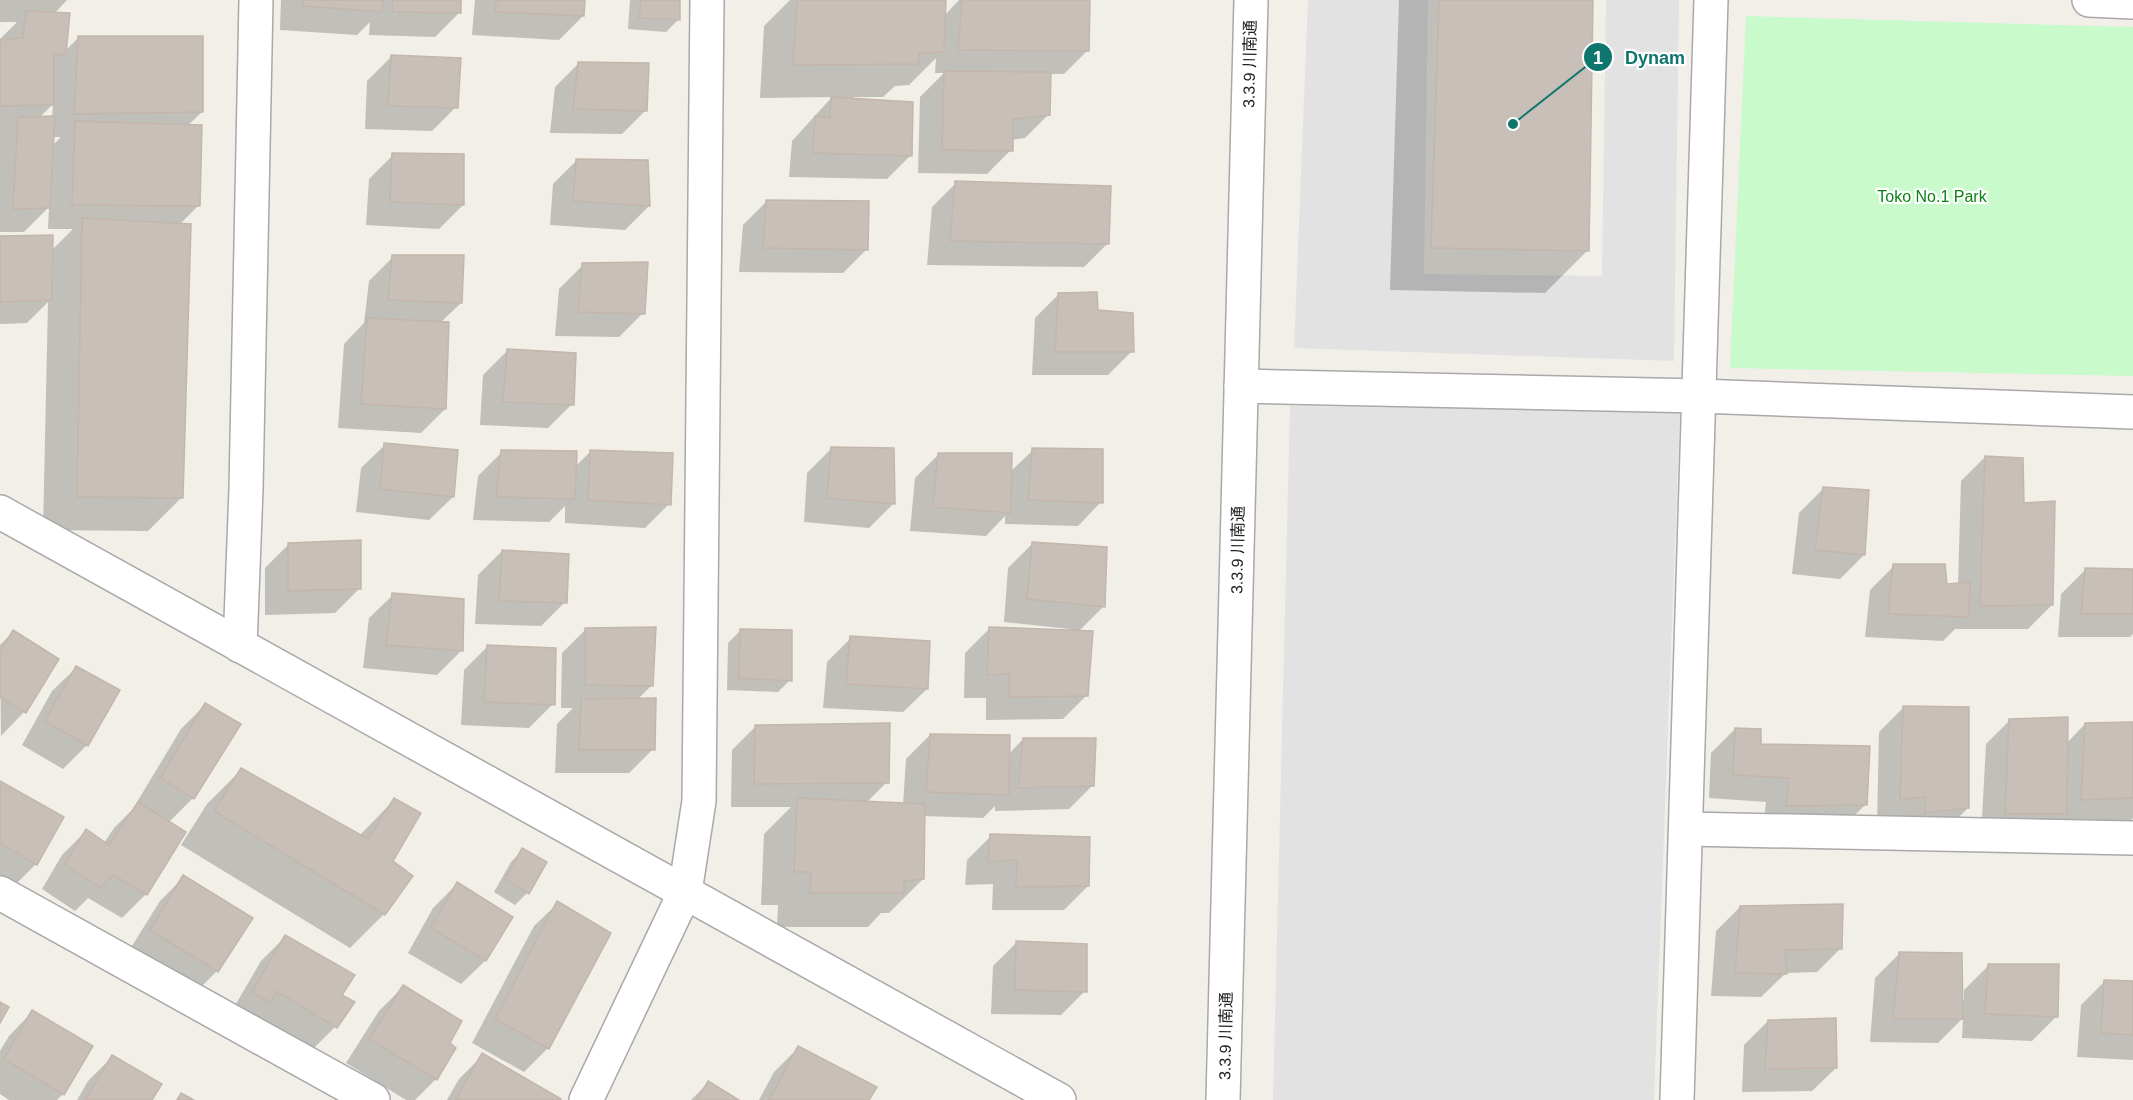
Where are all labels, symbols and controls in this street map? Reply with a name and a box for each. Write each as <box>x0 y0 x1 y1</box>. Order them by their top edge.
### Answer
street label: 3.3.9 川南通 <box>1240 20 1259 108</box>
callout: Dynam <box>1583 39 1697 75</box>
text: 1 <box>1593 48 1603 68</box>
text: Dynam <box>1625 48 1685 68</box>
park label: Toko No.1 Park <box>1877 188 1988 205</box>
street label: 3.3.9 川南通 <box>1228 506 1247 594</box>
street label: 3.3.9 川南通 <box>1216 992 1235 1080</box>

